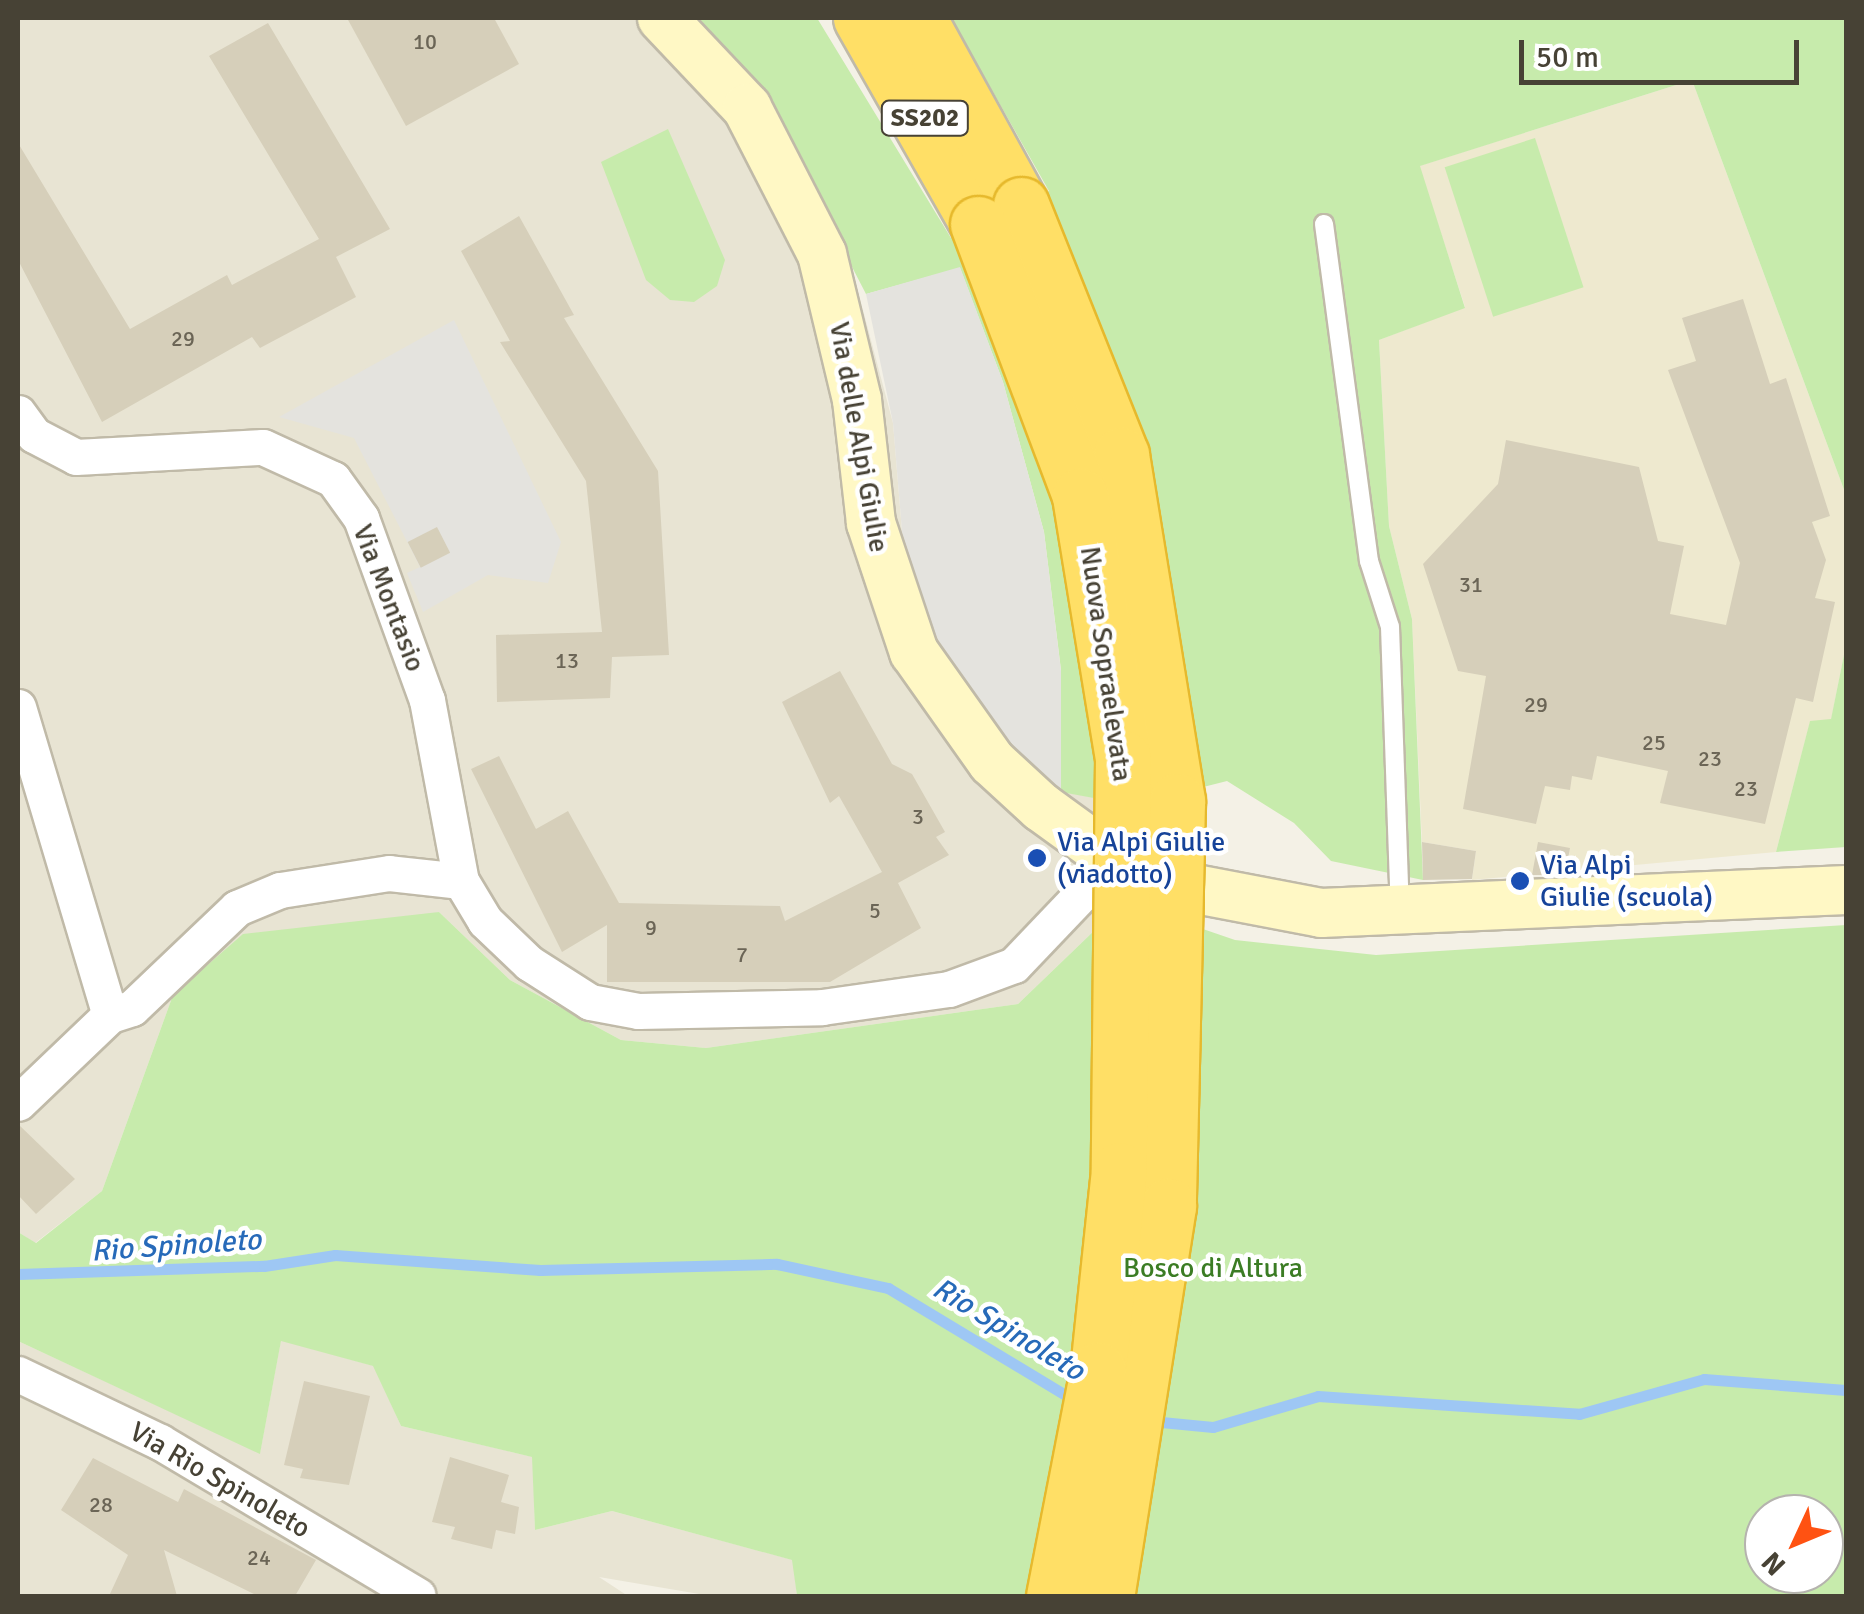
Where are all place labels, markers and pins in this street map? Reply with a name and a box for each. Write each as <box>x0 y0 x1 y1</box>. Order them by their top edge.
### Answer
place label: Via Alpi Giulie (viadotto) <box>1057 825 1225 891</box>
marker: Via Alpi Giulie (viadotto) <box>1026 847 1048 869</box>
place label: Via Alpi Giulie (scuola) <box>1540 848 1713 914</box>
marker: Via Alpi Giulie (scuola) <box>1509 870 1531 892</box>

